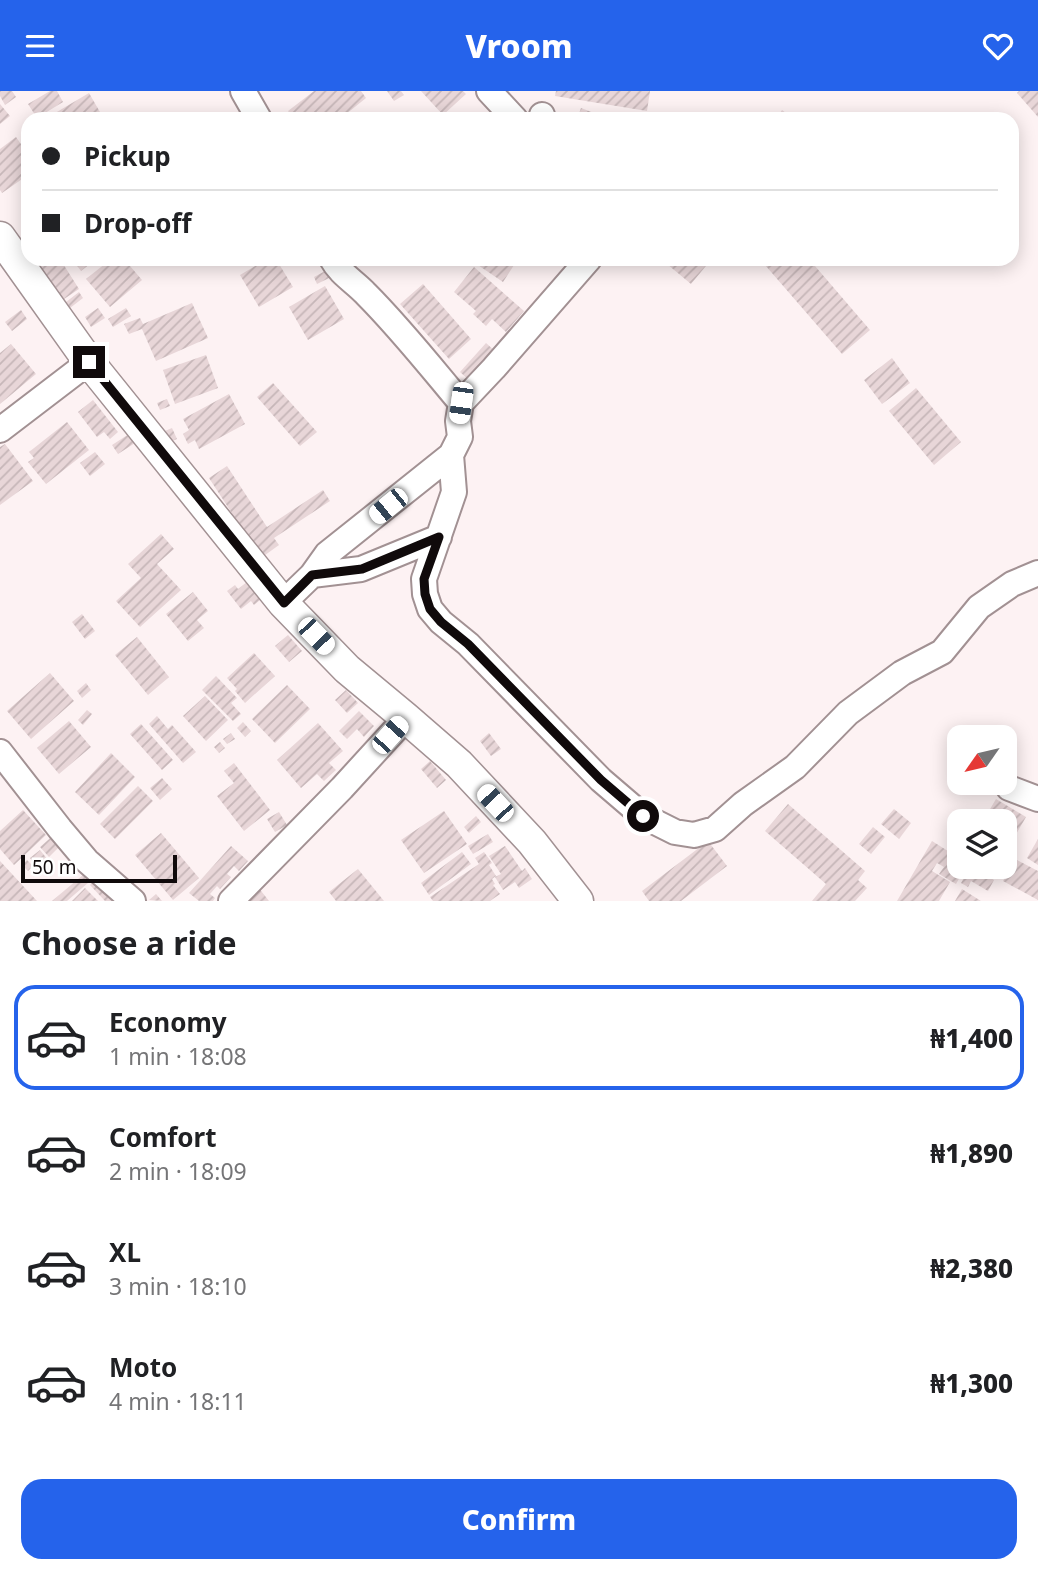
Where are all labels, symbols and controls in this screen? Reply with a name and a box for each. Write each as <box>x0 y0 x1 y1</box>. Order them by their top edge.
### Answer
text: Vroom <box>466 24 572 67</box>
icon: menu <box>21 27 59 65</box>
icon: heart <box>979 27 1017 65</box>
text: Pickup <box>84 138 171 174</box>
text: Drop-off <box>84 205 191 241</box>
route end <box>73 346 105 378</box>
car <box>448 381 475 425</box>
car <box>366 485 411 527</box>
car <box>294 614 339 658</box>
car <box>369 712 412 758</box>
north arrow <box>947 725 1017 795</box>
map controls <box>947 725 1017 879</box>
car <box>473 780 518 826</box>
route start <box>627 800 659 832</box>
button: layers <box>947 809 1017 879</box>
scale bar <box>21 852 177 884</box>
text: 50 m <box>32 854 76 880</box>
text: Choose a ride <box>21 921 237 964</box>
text: Economy <box>109 1004 227 1040</box>
icon: car <box>25 1006 88 1069</box>
text: ₦1,400 <box>930 1020 1013 1056</box>
text: 1 min · 18:08 <box>109 1040 247 1072</box>
text: Comfort <box>109 1119 217 1155</box>
icon: car <box>25 1121 88 1184</box>
text: ₦1,890 <box>930 1135 1013 1171</box>
text: 2 min · 18:09 <box>109 1155 247 1187</box>
text: XL <box>109 1234 141 1270</box>
icon: car <box>25 1236 88 1299</box>
text: ₦2,380 <box>930 1250 1013 1286</box>
text: 3 min · 18:10 <box>109 1270 247 1302</box>
text: Moto <box>109 1349 177 1385</box>
icon: car <box>25 1351 88 1414</box>
text: ₦1,300 <box>930 1365 1013 1401</box>
text: 4 min · 18:11 <box>109 1385 247 1417</box>
button: Confirm <box>21 1479 1017 1559</box>

